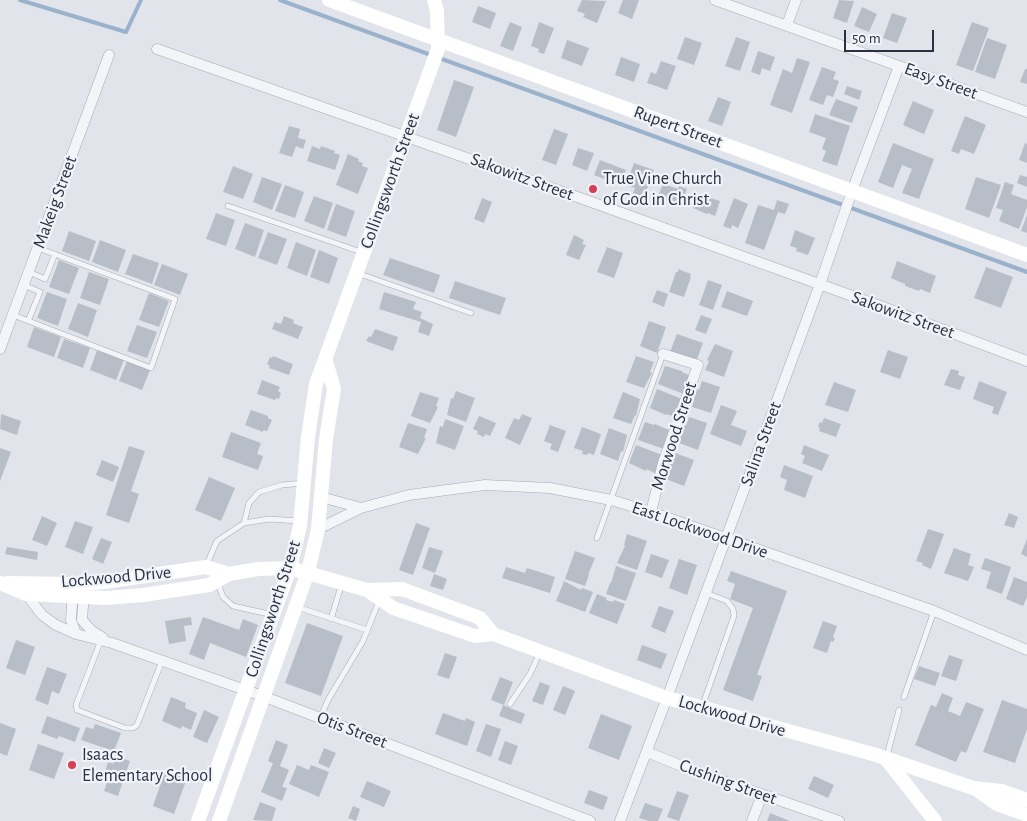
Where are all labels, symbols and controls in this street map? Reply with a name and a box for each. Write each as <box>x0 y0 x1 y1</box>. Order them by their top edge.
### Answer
scale bar <box>847 20 937 52</box>
text: 50 m <box>852 31 881 46</box>
street label: Easy Street <box>901 58 981 104</box>
street label: Rupert Street <box>631 101 725 153</box>
street label: Collingsworth Street <box>355 110 425 252</box>
street label: Sakowitz Street <box>468 148 576 206</box>
street label: Makeig Street <box>28 153 82 251</box>
place label: True Vine Church of God in Christ <box>603 168 722 210</box>
marker: True Vine Church of God in Christ <box>587 183 599 195</box>
street label: Sakowitz Street <box>849 286 957 344</box>
street label: Morwood Street <box>646 379 702 493</box>
street label: Salina Street <box>736 399 786 489</box>
street label: East Lockwood Drive <box>629 497 771 563</box>
street label: Collingsworth Street <box>241 538 305 680</box>
street label: Lockwood Drive <box>60 561 172 593</box>
street label: Lockwood Drive <box>676 690 788 742</box>
street label: Otis Street <box>314 707 390 753</box>
place label: Isaacs Elementary School <box>82 744 212 786</box>
street label: Cushing Street <box>676 754 780 810</box>
marker: Isaacs Elementary School <box>66 759 78 771</box>

